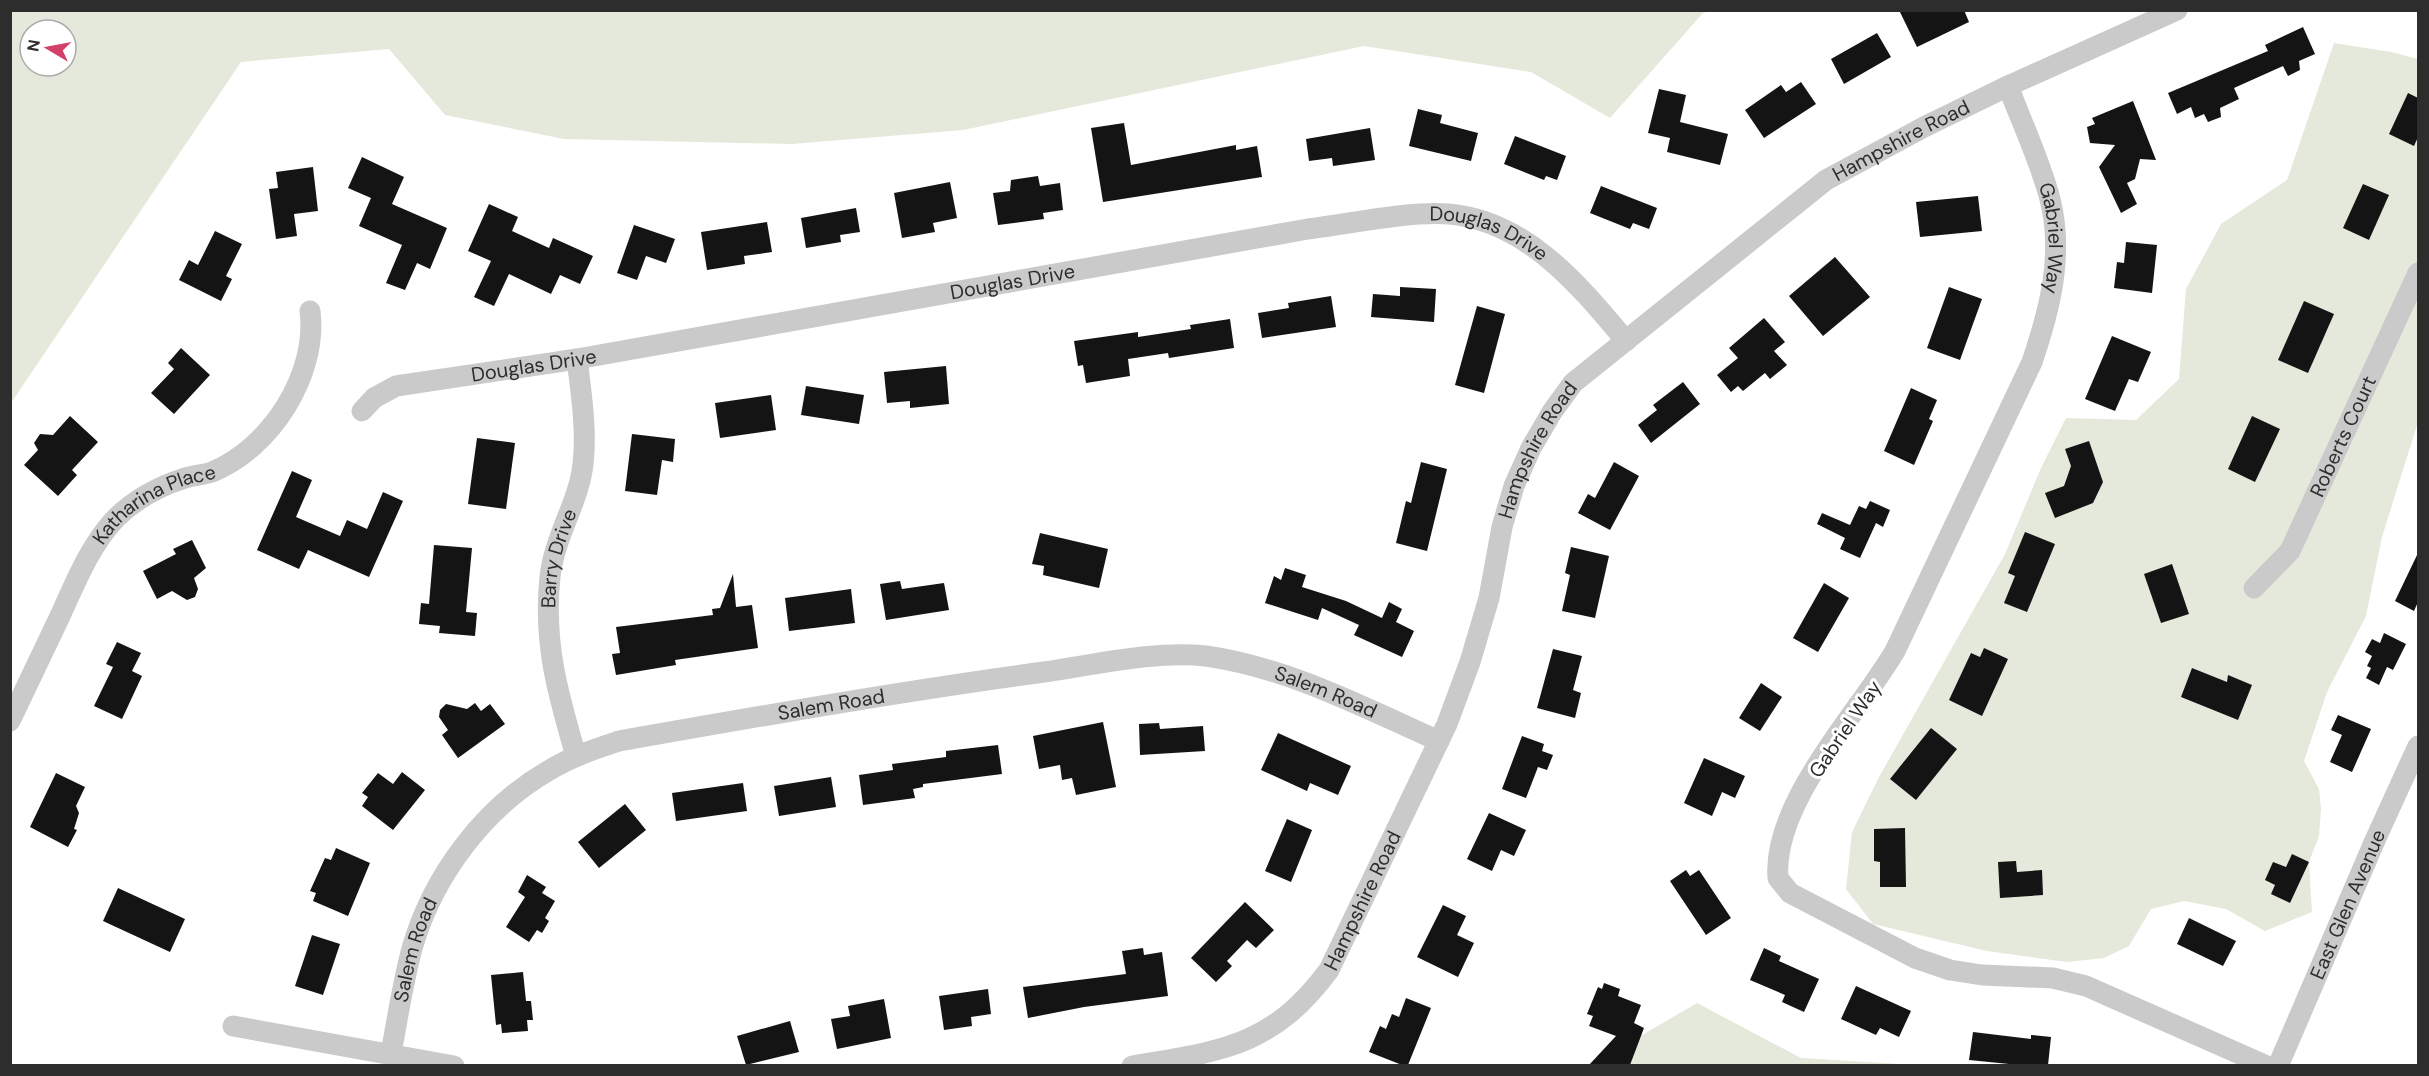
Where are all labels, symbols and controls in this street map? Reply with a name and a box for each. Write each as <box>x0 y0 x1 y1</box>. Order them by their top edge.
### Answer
north arrow <box>18 18 78 78</box>
text: N <box>22 38 45 53</box>
street label: Hampshire Road <box>1828 94 1974 187</box>
street label: Gabriel Way <box>2033 179 2069 296</box>
street label: Douglas Drive <box>1430 201 1554 266</box>
street label: Douglas Drive <box>948 258 1077 305</box>
street label: Douglas Drive <box>469 343 598 388</box>
street label: Roberts Court <box>2304 371 2382 501</box>
street label: Hampshire Road <box>1492 376 1583 522</box>
street label: Katharina Place <box>86 459 219 549</box>
street label: Barry Drive <box>535 505 583 608</box>
street label: Salem Road <box>1271 660 1381 724</box>
street label: Gabriel Way <box>1803 675 1887 783</box>
street label: Salem Road <box>776 683 887 726</box>
street label: East Glen Avenue <box>2304 825 2391 983</box>
street label: Hampshire Road <box>1318 827 1407 975</box>
street label: Salem Road <box>387 893 443 1004</box>

